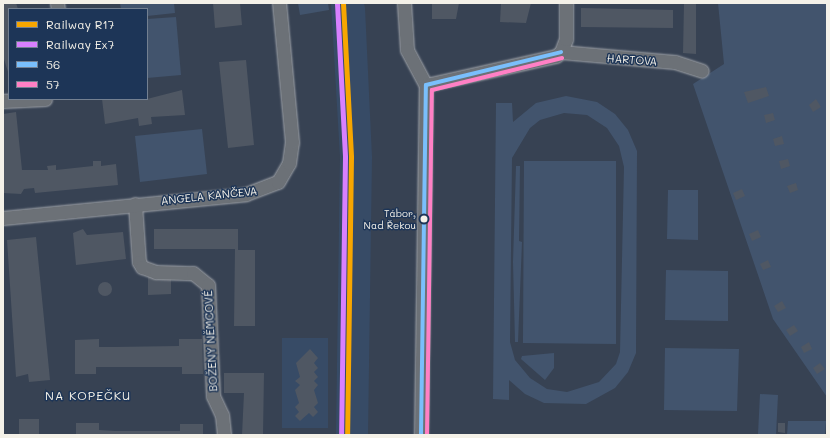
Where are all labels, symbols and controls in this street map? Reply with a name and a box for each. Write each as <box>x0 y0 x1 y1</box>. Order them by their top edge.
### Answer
legend <box>8 8 148 100</box>
text: Railway R17 <box>46 16 114 32</box>
text: Railway Ex7 <box>46 36 114 52</box>
street label: HARTOVA <box>606 52 658 68</box>
text: 56 <box>46 56 60 72</box>
text: 57 <box>46 76 60 92</box>
street label: ANGELA KANČEVA <box>160 184 258 208</box>
place label: Tábor, Nad Řekou <box>364 207 416 230</box>
marker: Tábor, Nad Řekou <box>419 214 429 224</box>
street label: BOŽENY NĚMCOVÉ <box>202 290 220 392</box>
district label: NA KOPEČKU <box>45 389 131 403</box>

